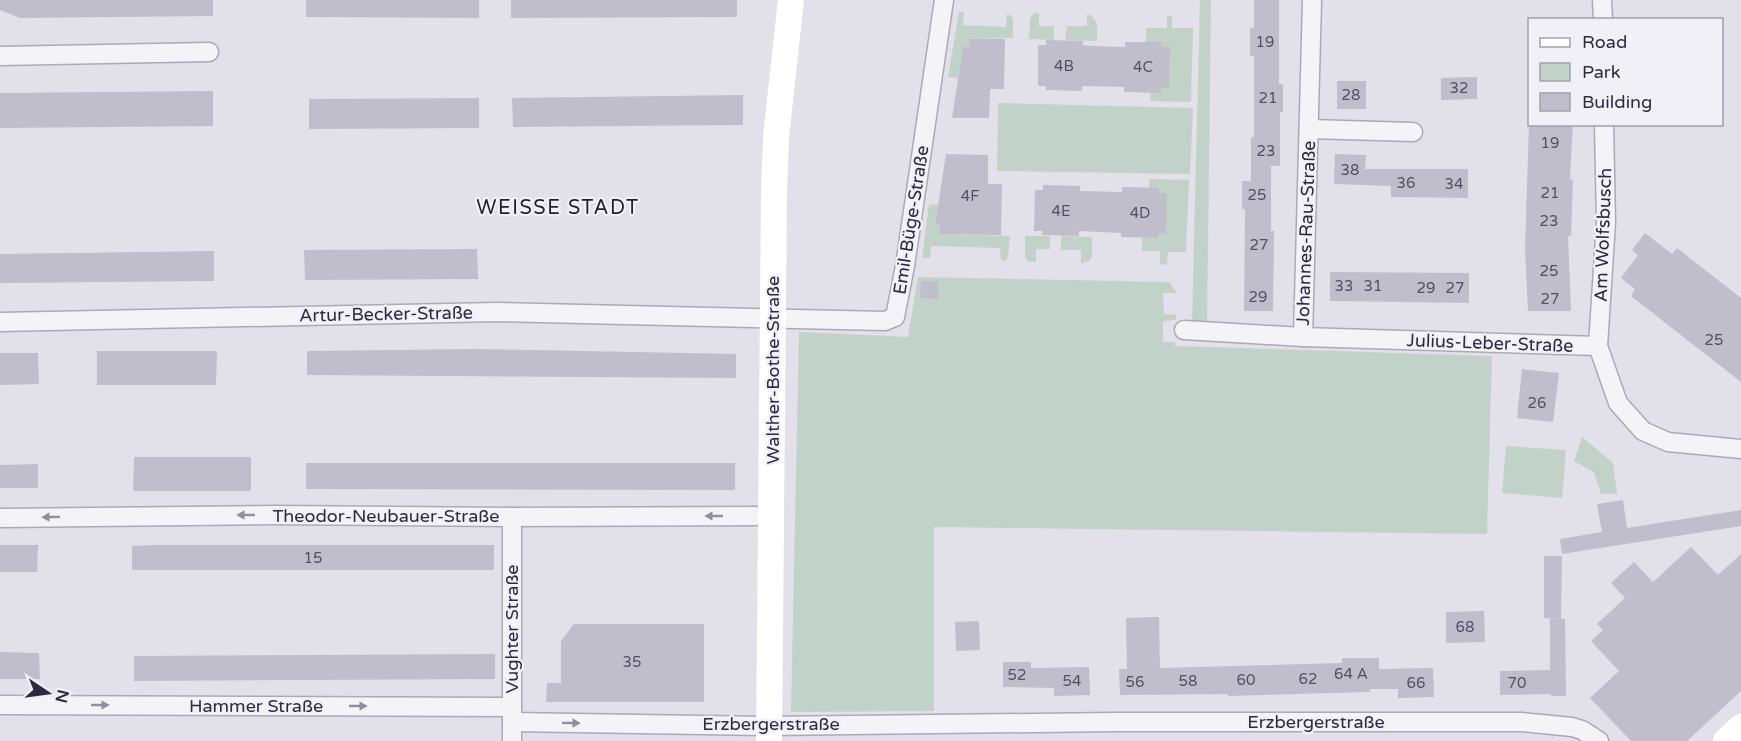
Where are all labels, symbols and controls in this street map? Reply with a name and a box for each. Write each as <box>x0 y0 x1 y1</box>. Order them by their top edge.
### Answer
legend <box>1528 18 1723 126</box>
text: Road <box>1582 31 1627 53</box>
house number: 19 <box>1256 33 1274 51</box>
house number: 4B <box>1054 57 1074 75</box>
house number: 4C <box>1133 58 1153 76</box>
text: Park <box>1582 61 1621 83</box>
house number: 32 <box>1450 79 1468 97</box>
house number: 28 <box>1342 86 1360 104</box>
house number: 21 <box>1259 89 1277 107</box>
text: Building <box>1582 91 1652 113</box>
house number: 19 <box>1541 134 1559 152</box>
street label: Johannes-Rau-Straße <box>1292 140 1320 326</box>
house number: 23 <box>1257 142 1275 160</box>
street label: Emil-Büge-Straße <box>888 144 934 296</box>
house number: 38 <box>1341 161 1359 179</box>
street label: Am Wolfsbusch <box>1590 167 1616 303</box>
house number: 36 <box>1397 174 1415 192</box>
house number: 34 <box>1445 175 1463 193</box>
house number: 21 <box>1541 184 1559 202</box>
house number: 25 <box>1248 186 1266 204</box>
house number: 4F <box>961 187 979 205</box>
district label: WEISSE STADT <box>476 196 640 220</box>
house number: 4E <box>1052 202 1071 220</box>
house number: 4D <box>1130 204 1150 222</box>
house number: 23 <box>1540 212 1558 230</box>
house number: 27 <box>1250 236 1268 254</box>
house number: 25 <box>1540 262 1558 280</box>
street label: Walther-Bothe-Straße <box>762 276 784 464</box>
house number: 33 <box>1335 277 1353 295</box>
house number: 31 <box>1364 277 1382 295</box>
house number: 29 <box>1417 279 1435 297</box>
house number: 27 <box>1446 279 1464 297</box>
house number: 29 <box>1249 288 1267 306</box>
house number: 27 <box>1541 290 1559 308</box>
street label: Artur-Becker-Straße <box>299 301 473 327</box>
street label: Julius-Leber-Straße <box>1406 329 1574 357</box>
house number: 25 <box>1705 331 1723 349</box>
house number: 26 <box>1528 394 1546 412</box>
street label: Theodor-Neubauer-Straße <box>273 505 500 527</box>
one-way arrow <box>236 511 255 520</box>
one-way arrow <box>704 511 723 521</box>
one-way arrow <box>41 512 60 522</box>
house number: 15 <box>304 549 322 567</box>
street label: Vughter Straße <box>501 564 523 694</box>
house number: 68 <box>1456 618 1474 636</box>
house number: 35 <box>623 653 641 671</box>
north arrow <box>18 663 78 723</box>
house number: 64 A <box>1334 665 1368 683</box>
house number: 52 <box>1008 666 1026 684</box>
house number: 62 <box>1299 670 1317 688</box>
house number: 60 <box>1237 671 1255 689</box>
house number: 54 <box>1063 672 1081 690</box>
house number: 58 <box>1179 672 1197 690</box>
house number: 56 <box>1126 673 1144 691</box>
house number: 66 <box>1407 674 1425 692</box>
house number: 70 <box>1508 674 1526 692</box>
text: N <box>50 688 73 705</box>
street label: Hammer Straße <box>189 695 323 717</box>
one-way arrow <box>91 700 110 710</box>
one-way arrow <box>349 701 368 711</box>
street label: Erzbergerstraße <box>1247 711 1385 733</box>
street label: Erzbergerstraße <box>702 713 840 735</box>
one-way arrow <box>561 718 580 727</box>

